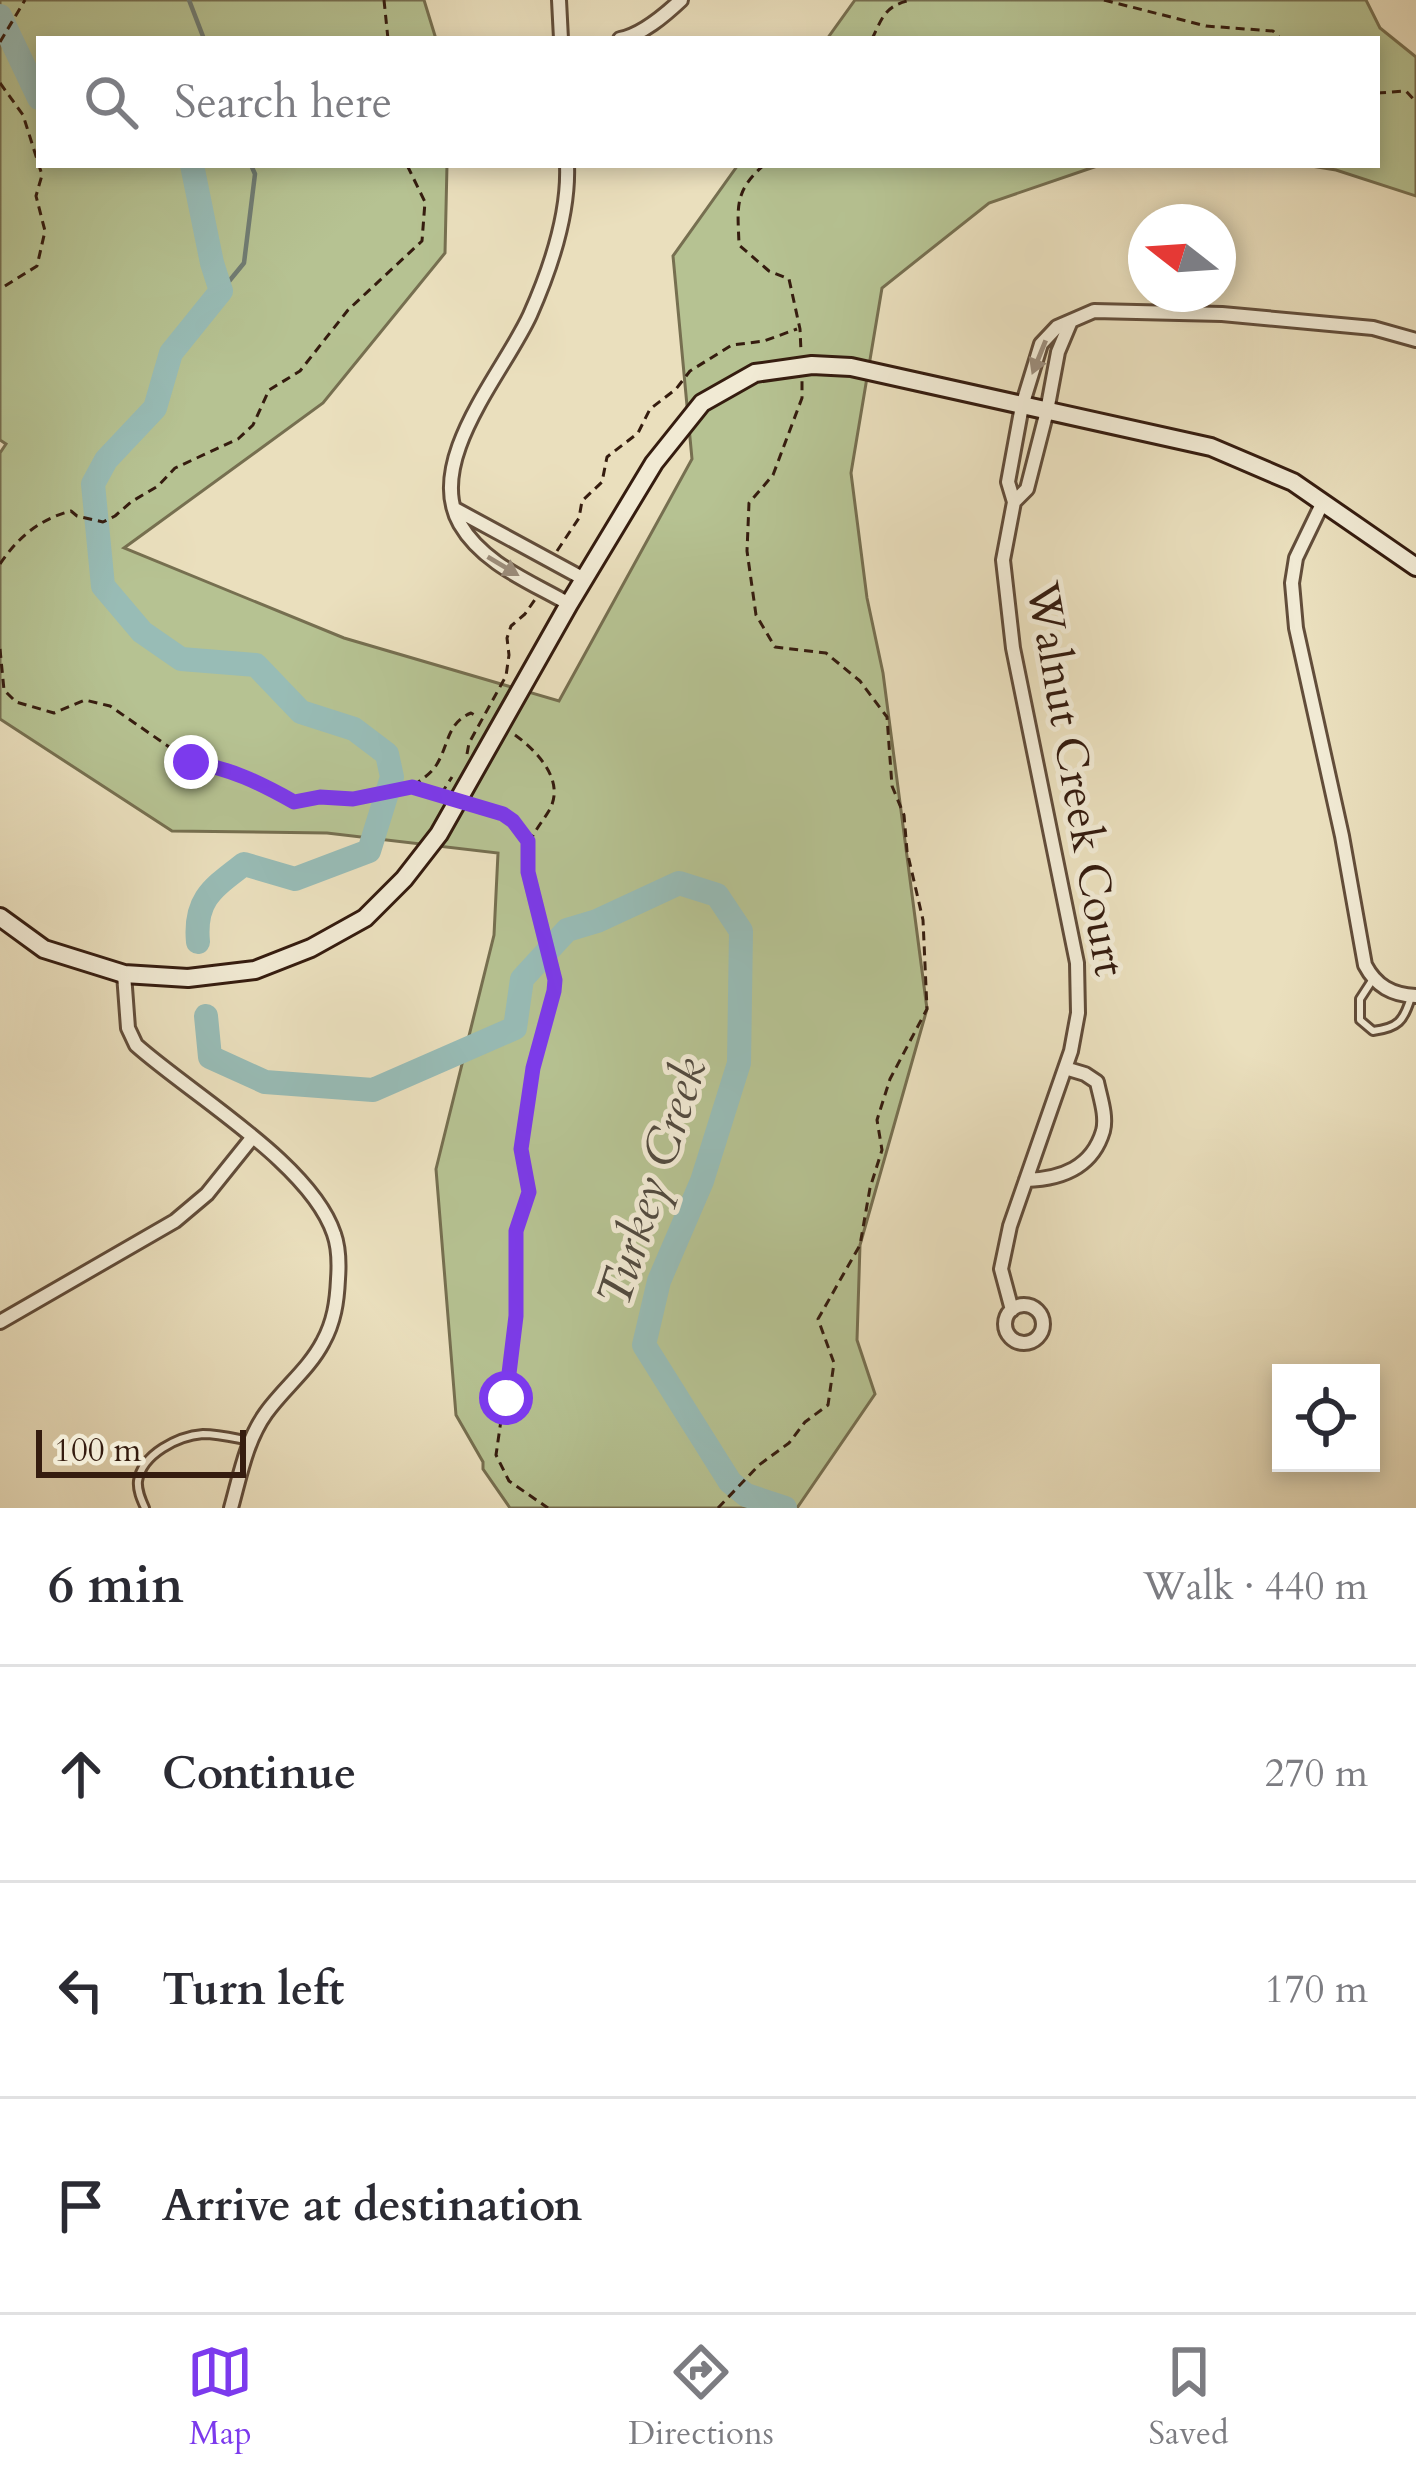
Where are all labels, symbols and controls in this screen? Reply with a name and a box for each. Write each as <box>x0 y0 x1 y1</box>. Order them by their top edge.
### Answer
search box <box>36 36 1380 168</box>
icon: search <box>78 69 144 135</box>
text: Search here <box>174 72 392 133</box>
north arrow <box>1128 204 1236 312</box>
one-way arrow <box>1029 339 1048 375</box>
one-way arrow <box>486 554 520 575</box>
street label: Walnut Creek Court <box>1011 576 1141 981</box>
route end <box>164 735 218 789</box>
water label: Turkey Creek <box>581 1049 723 1315</box>
map controls <box>1272 1364 1380 1472</box>
button: locate <box>1272 1364 1380 1472</box>
route start <box>479 1371 533 1425</box>
scale bar <box>36 1424 246 1477</box>
text: 100 m <box>54 1428 141 1473</box>
text: 6 min <box>48 1551 184 1621</box>
text: Walk · 440 m <box>1143 1560 1368 1613</box>
icon: ahead <box>48 1741 114 1807</box>
text: Continue <box>162 1743 356 1804</box>
text: 270 m <box>1265 1747 1368 1800</box>
icon: left <box>48 1957 114 2023</box>
text: Turn left <box>162 1959 344 2020</box>
text: 170 m <box>1265 1963 1368 2016</box>
icon: arrive <box>48 2173 114 2239</box>
text: Arrive at destination <box>162 2175 582 2236</box>
tab: Map <box>187 2339 253 2456</box>
tab: Directions <box>628 2339 774 2456</box>
tab: Saved <box>1149 2339 1229 2456</box>

